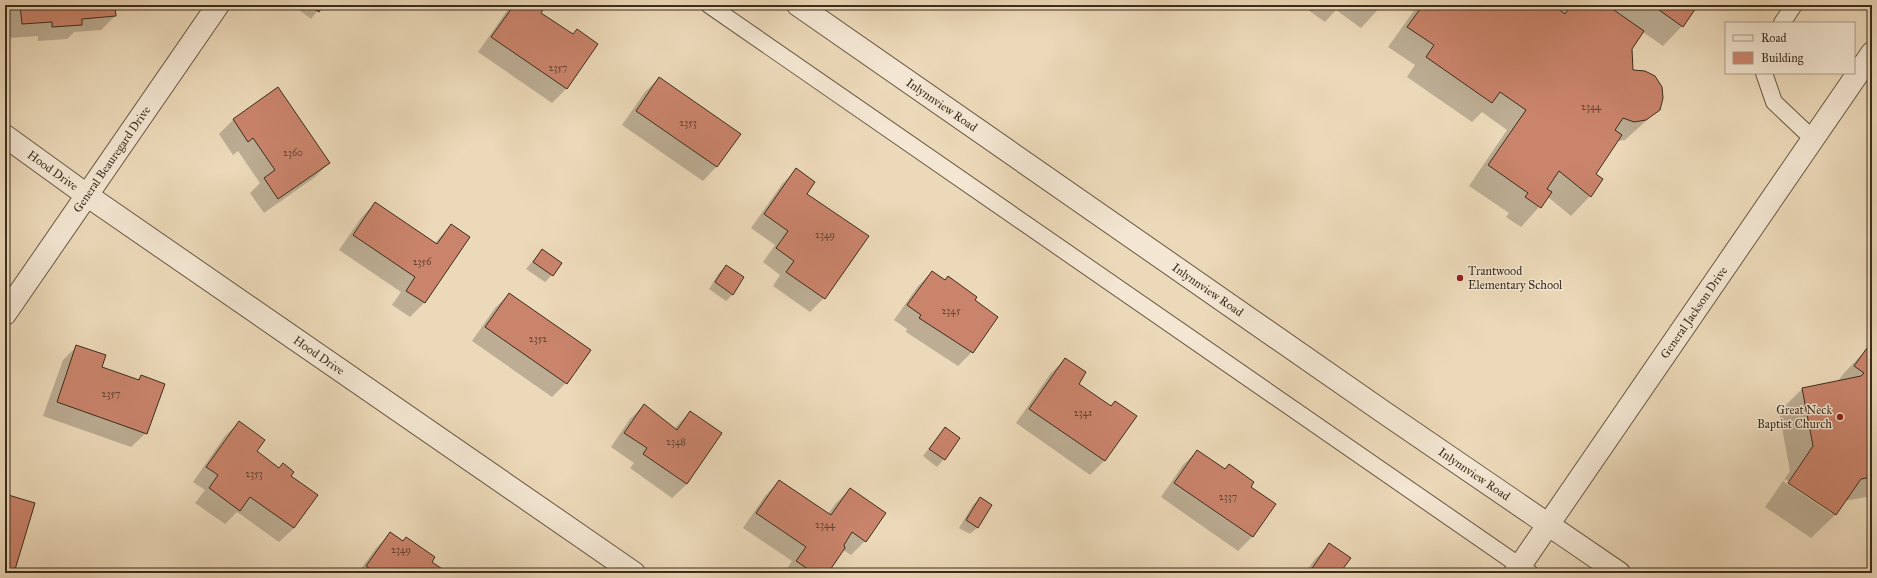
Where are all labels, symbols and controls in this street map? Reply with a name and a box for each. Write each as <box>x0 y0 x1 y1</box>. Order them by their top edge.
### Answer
legend <box>1725 22 1855 74</box>
text: Road <box>1761 31 1787 45</box>
text: Building <box>1761 51 1804 66</box>
house number: 2357 <box>549 62 567 74</box>
street label: Inlynnview Road <box>904 75 980 134</box>
house number: 2344 <box>1581 101 1601 113</box>
street label: General Beauregard Drive <box>70 103 153 215</box>
house number: 2353 <box>679 117 697 129</box>
house number: 2360 <box>283 147 303 159</box>
street label: Hood Drive <box>25 148 81 193</box>
house number: 2349 <box>815 229 835 241</box>
house number: 2356 <box>413 256 432 268</box>
street label: Inlynnview Road <box>1170 260 1246 319</box>
place label: Trantwood Elementary School <box>1468 264 1563 292</box>
street label: General Jackson Drive <box>1657 264 1730 361</box>
marker: Trantwood Elementary School <box>1455 273 1465 283</box>
house number: 2345 <box>941 305 961 317</box>
street label: Hood Drive <box>291 333 347 378</box>
house number: 2352 <box>529 333 547 345</box>
house number: 2357 <box>102 388 120 400</box>
place label: Great Neck Baptist Church <box>1757 403 1832 431</box>
house number: 2341 <box>1074 407 1092 419</box>
marker: Great Neck Baptist Church <box>1835 412 1845 422</box>
house number: 2348 <box>666 436 686 448</box>
street label: Inlynnview Road <box>1436 445 1513 503</box>
house number: 2353 <box>245 468 263 480</box>
house number: 2337 <box>1219 491 1237 503</box>
house number: 2344 <box>815 519 835 531</box>
house number: 2349 <box>391 544 411 556</box>

